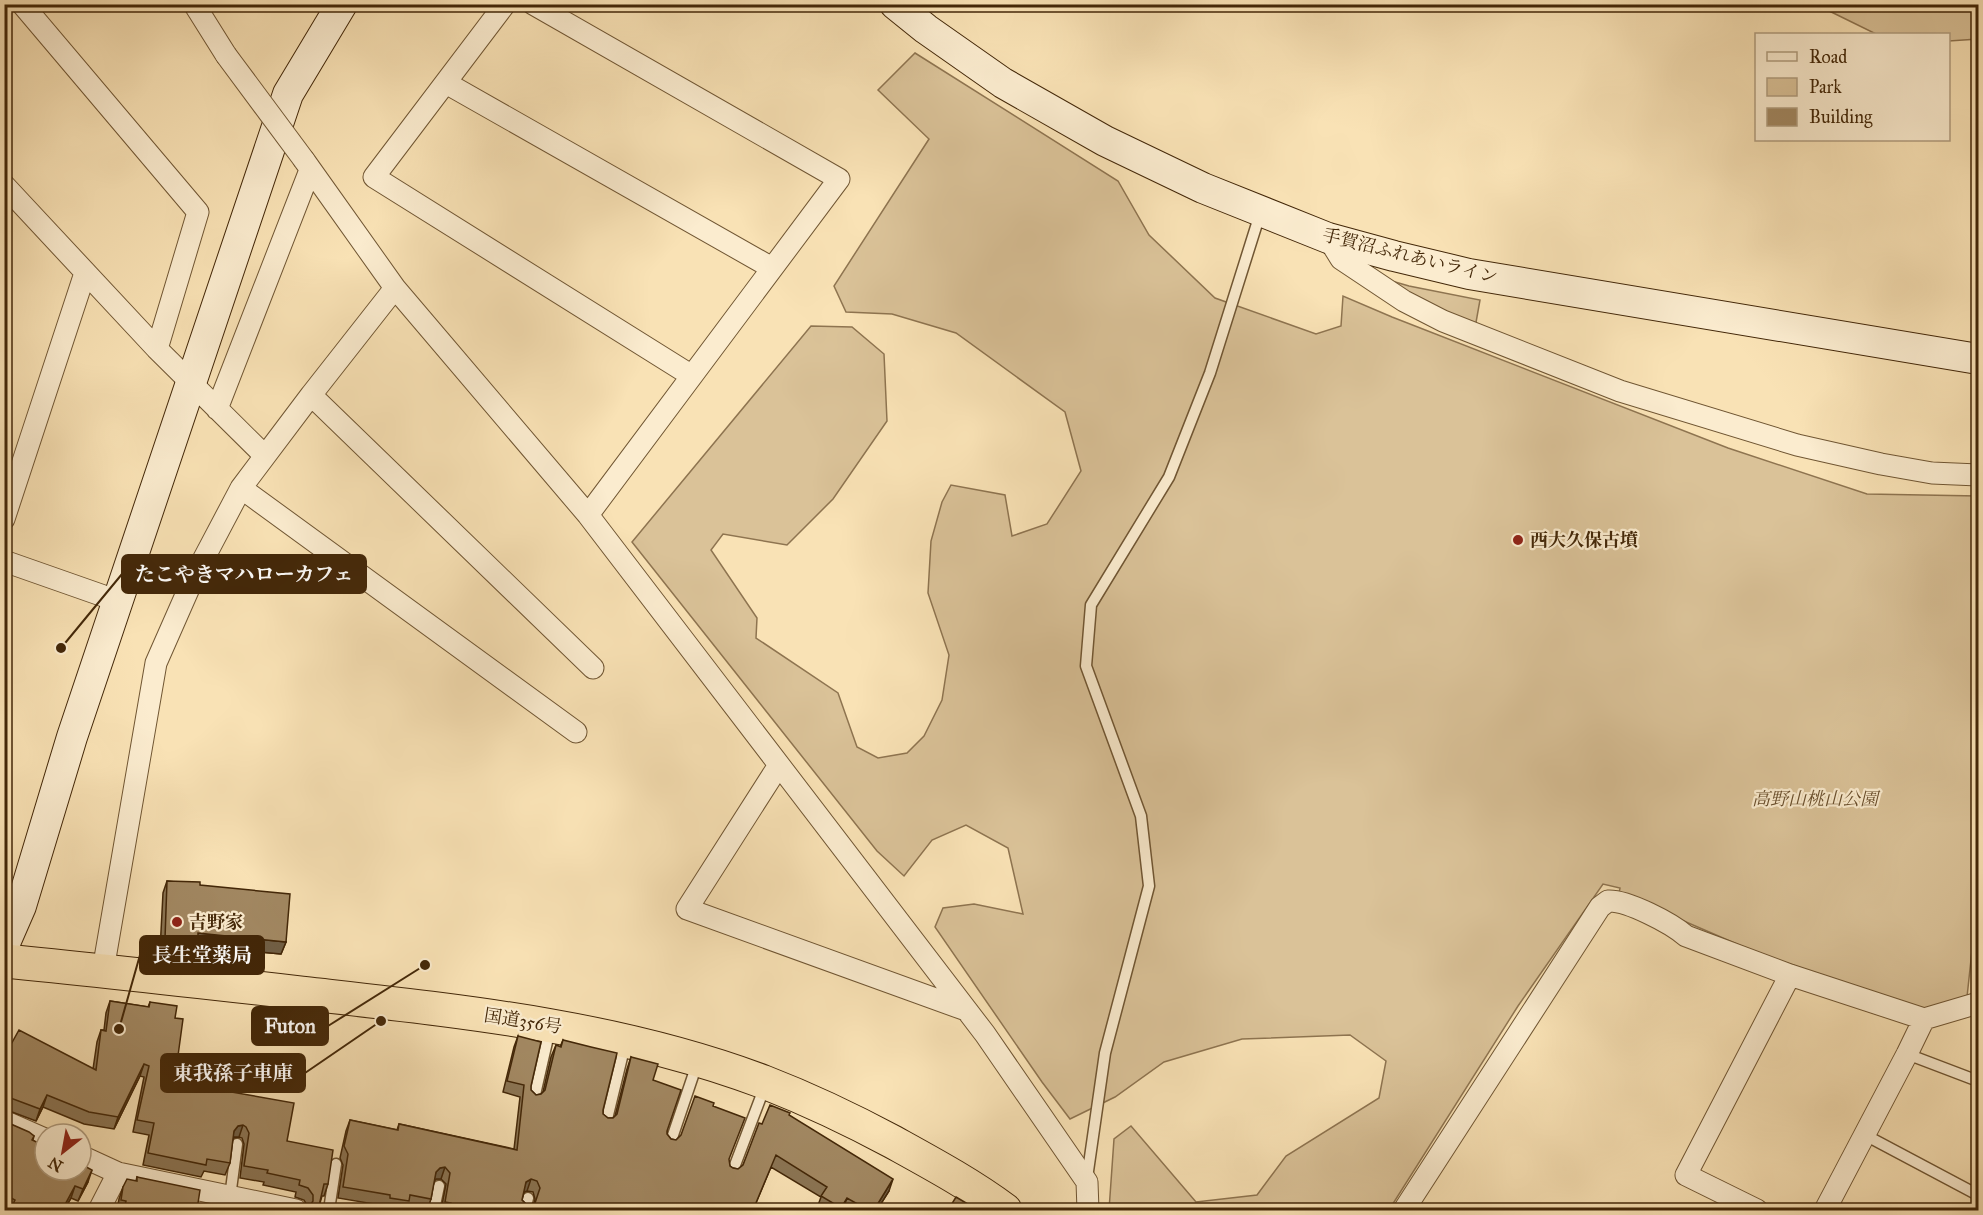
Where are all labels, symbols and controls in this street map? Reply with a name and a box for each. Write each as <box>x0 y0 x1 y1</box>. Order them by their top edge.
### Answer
legend <box>1755 33 1950 141</box>
text: Road <box>1809 46 1847 68</box>
text: Park <box>1809 76 1842 98</box>
text: Building <box>1809 106 1873 129</box>
street label: 手賀沼ふれあいライン <box>1320 224 1500 288</box>
place label: 西大久保古墳 <box>1530 529 1638 551</box>
marker: 西大久保古墳 <box>1511 533 1525 547</box>
callout: たこやきマハローカフェ <box>122 555 366 593</box>
text: たこやきマハローカフェ <box>135 562 353 586</box>
park label: 高野山桃山公園 <box>1752 788 1881 810</box>
place label: 吉野家 <box>189 911 243 933</box>
marker: 吉野家 <box>170 915 184 929</box>
callout: 長生堂薬局 <box>140 936 264 974</box>
text: 長生堂薬局 <box>152 943 252 967</box>
street label: 国道356号 <box>482 1004 564 1038</box>
callout: Futon <box>252 1007 328 1045</box>
text: Futon <box>264 1014 316 1038</box>
callout: 東我孫子車庫 <box>161 1054 305 1092</box>
text: 東我孫子車庫 <box>173 1061 293 1085</box>
north arrow <box>33 1122 93 1182</box>
text: N <box>44 1153 66 1176</box>

